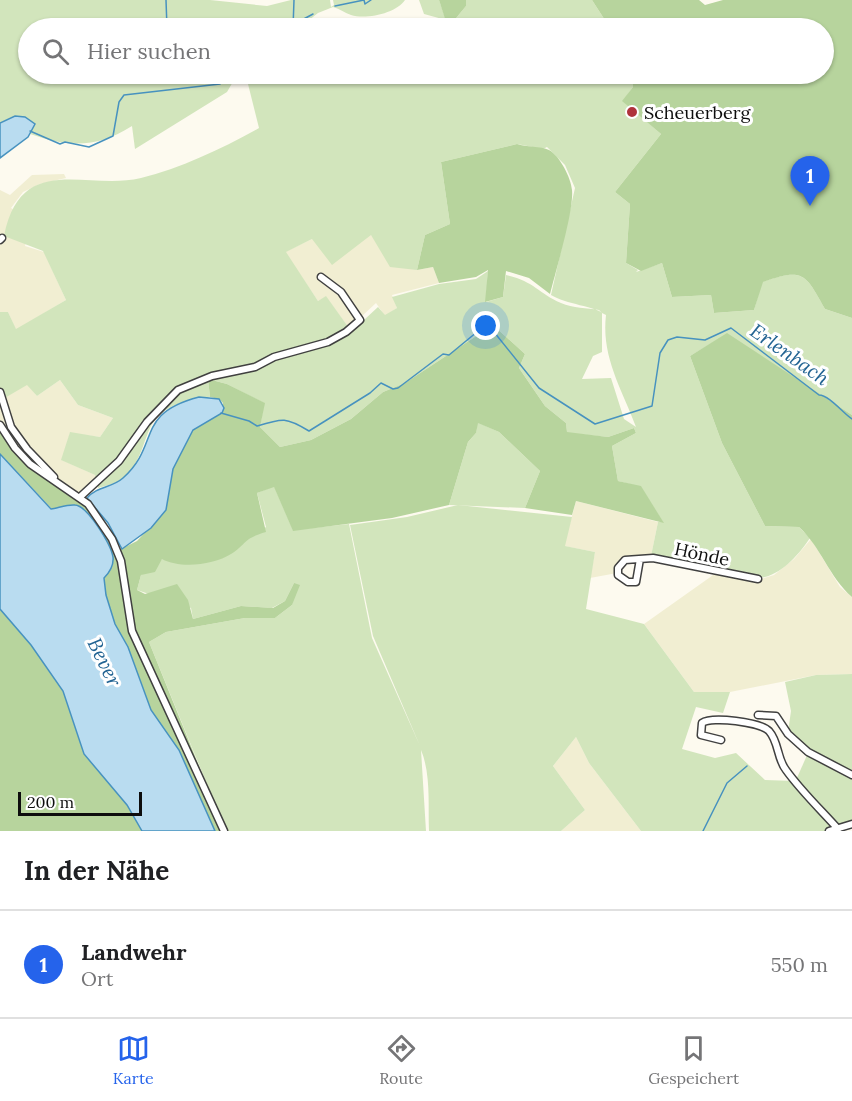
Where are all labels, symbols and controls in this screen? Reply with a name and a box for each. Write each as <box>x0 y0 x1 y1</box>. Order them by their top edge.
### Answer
search box <box>18 18 834 84</box>
icon: search <box>39 35 72 68</box>
text: Hier suchen <box>87 37 211 65</box>
place label: Scheuerberg <box>644 101 751 124</box>
marker: Scheuerberg <box>625 105 639 119</box>
pin: 1 <box>790 156 830 206</box>
your location <box>471 311 500 340</box>
water label: Erlenbach <box>746 318 835 391</box>
street label: Hönde <box>672 537 732 571</box>
water label: Bever <box>83 634 128 691</box>
scale bar <box>18 789 142 816</box>
text: 200 m <box>27 792 74 812</box>
text: In der Nähe <box>24 854 169 887</box>
text: Landwehr <box>81 938 186 966</box>
text: 1 <box>39 952 48 977</box>
text: 550 m <box>771 952 828 977</box>
text: Ort <box>81 966 113 991</box>
tab: Karte <box>113 1032 154 1088</box>
tab: Route <box>379 1032 423 1088</box>
tab: Gespeichert <box>648 1032 739 1088</box>

